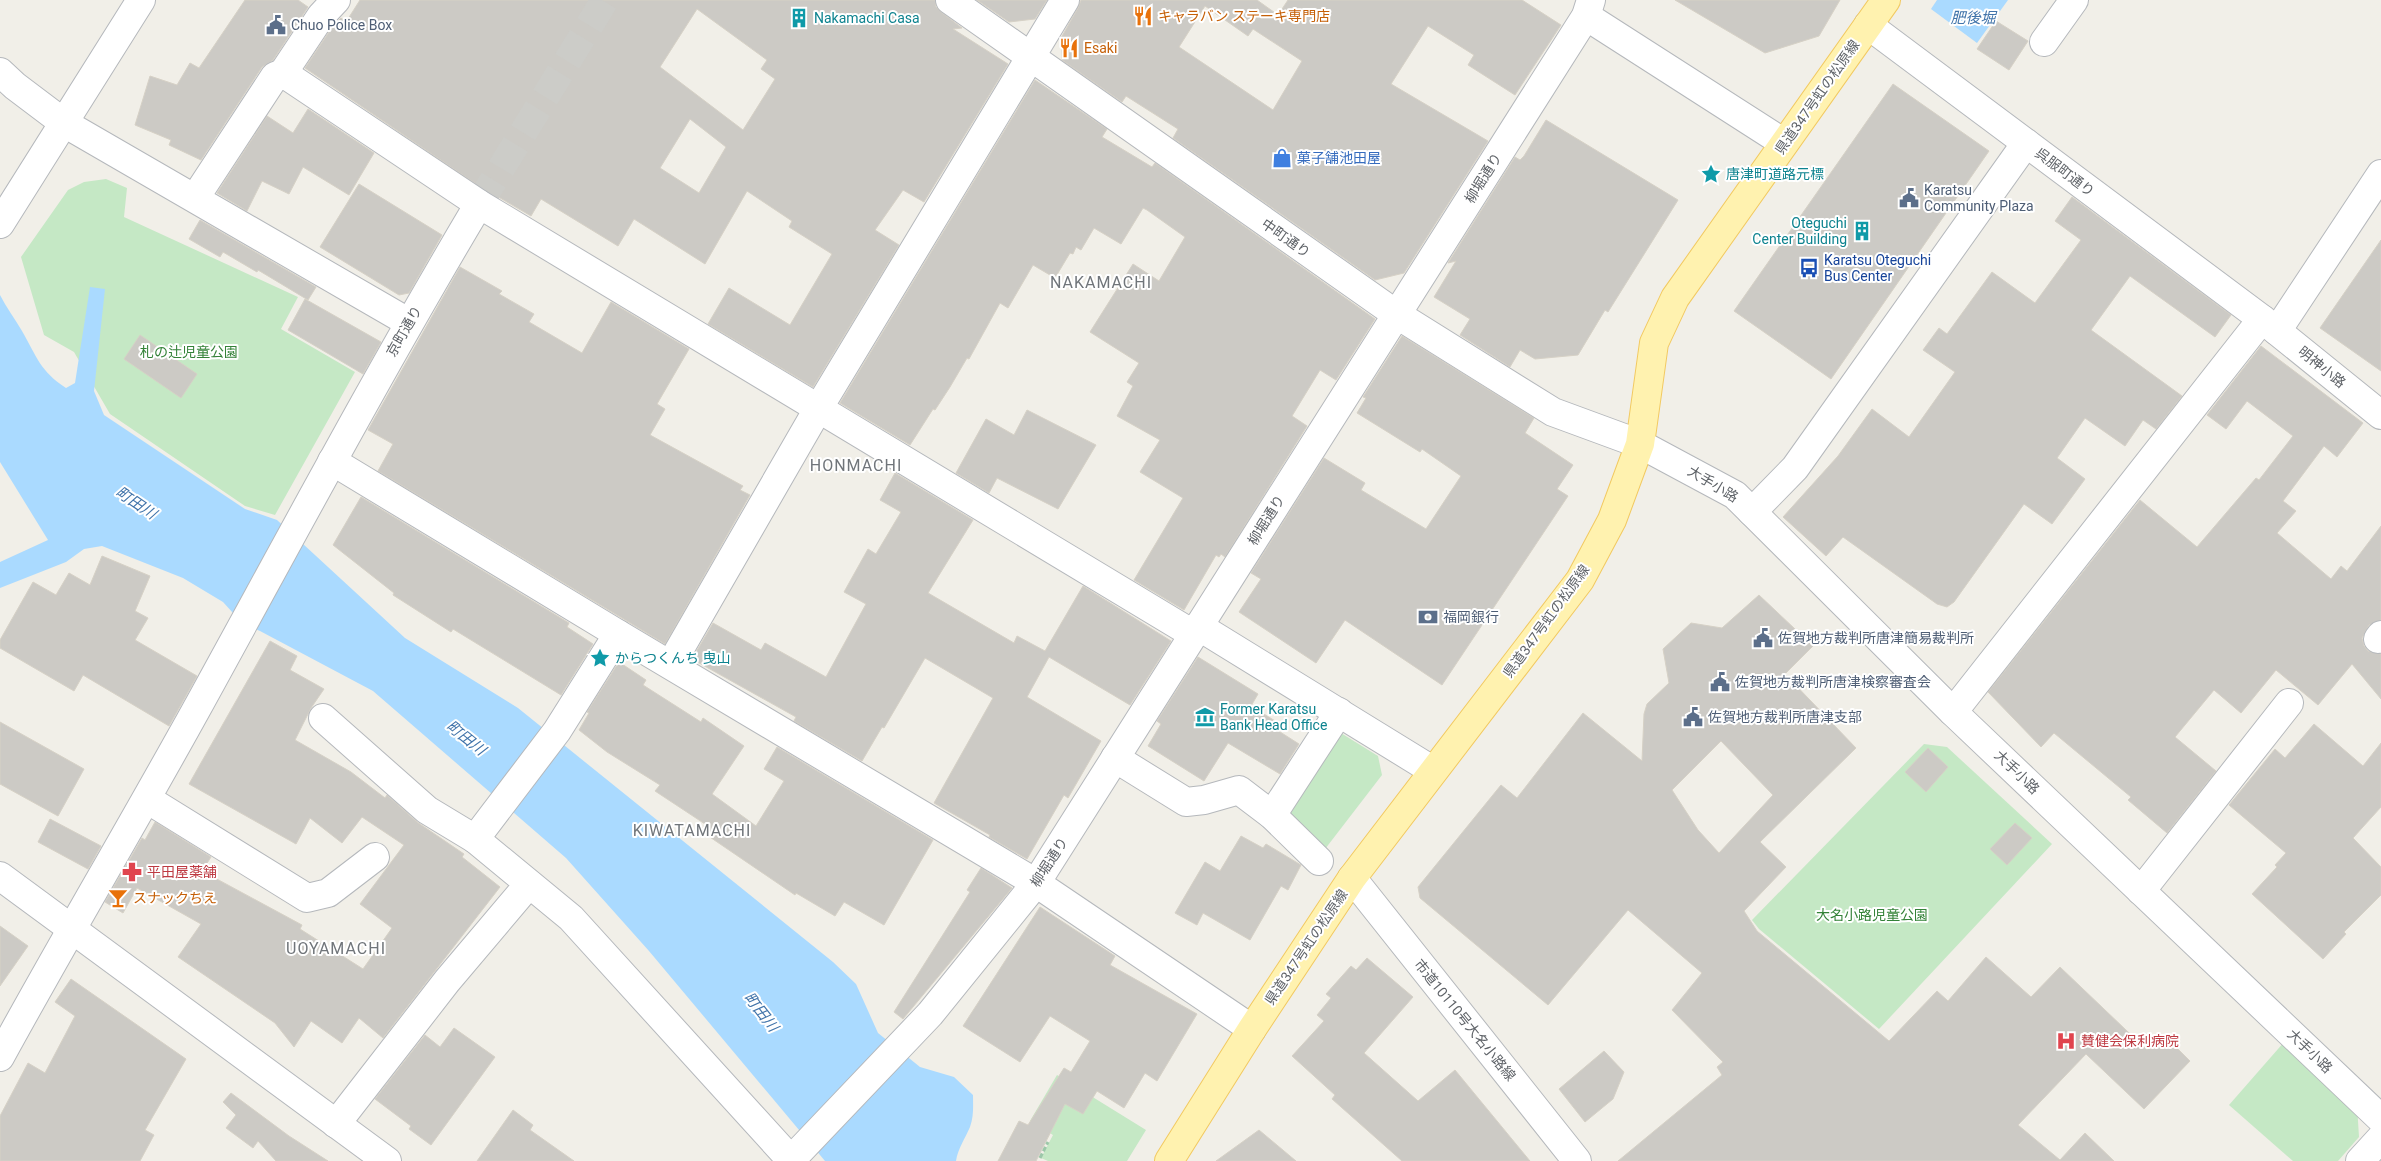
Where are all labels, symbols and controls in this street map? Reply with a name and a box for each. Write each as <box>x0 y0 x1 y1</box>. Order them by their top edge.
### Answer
restaurant icon: キャラバン ステーキ専門店 <box>1132 5 1154 27</box>
building icon: Nakamachi Casa <box>788 7 810 29</box>
place label: キャラバン ステーキ専門店 <box>1158 8 1330 24</box>
water label: 肥後堀 <box>1950 9 1997 27</box>
place label: Nakamachi Casa <box>814 10 920 26</box>
public building icon: Chuo Police Box <box>265 14 287 36</box>
place label: Chuo Police Box <box>291 17 392 33</box>
restaurant icon: Esaki <box>1058 37 1080 59</box>
street label: 県道347号虹の松原線 <box>1772 37 1862 157</box>
place label: Esaki <box>1084 40 1117 56</box>
street label: 呉服町通り <box>2032 145 2098 199</box>
shop icon: 菓子舗池田屋 <box>1271 147 1293 169</box>
place label: 菓子舗池田屋 <box>1297 150 1381 166</box>
street label: 柳堀通り <box>1461 150 1505 206</box>
place icon: 唐津町道路元標 <box>1700 163 1722 185</box>
place label: 唐津町道路元標 <box>1726 166 1824 182</box>
place label: Karatsu Community Plaza <box>1924 182 2034 214</box>
public building icon: Karatsu Community Plaza <box>1898 187 1920 209</box>
street label: 中町通り <box>1258 215 1314 261</box>
place label: Oteguchi Center Building <box>1752 215 1847 247</box>
building icon: Oteguchi Center Building <box>1851 220 1873 242</box>
place label: Karatsu Oteguchi Bus Center <box>1824 252 1931 284</box>
bus stop icon: Karatsu Oteguchi Bus Center <box>1798 257 1820 279</box>
district label: NAKAMACHI <box>1050 273 1152 292</box>
street label: 京町通り <box>383 303 425 359</box>
street label: 明神小路 <box>2295 343 2349 391</box>
park label: 札の辻児童公園 <box>140 344 238 360</box>
district label: HONMACHI <box>810 456 902 475</box>
street label: 大手小路 <box>1685 463 1741 505</box>
water label: 町田川 <box>112 483 161 524</box>
street label: 柳堀通り <box>1244 492 1288 548</box>
street label: 県道347号虹の松原線 <box>1500 561 1592 681</box>
bank icon: 福岡銀行 <box>1417 606 1439 628</box>
place label: 福岡銀行 <box>1443 609 1499 625</box>
public building icon: 佐賀地方裁判所唐津簡易裁判所 <box>1752 627 1774 649</box>
place label: 佐賀地方裁判所唐津簡易裁判所 <box>1778 630 1974 646</box>
place icon: からつくんち 曳山 <box>589 647 611 669</box>
place label: からつくんち 曳山 <box>615 650 730 666</box>
public building icon: 佐賀地方裁判所唐津検察審査会 <box>1709 671 1731 693</box>
place label: 佐賀地方裁判所唐津検察審査会 <box>1735 674 1931 690</box>
place label: Former Karatsu Bank Head Office <box>1220 701 1327 733</box>
museum icon: Former Karatsu Bank Head Office <box>1194 706 1216 728</box>
public building icon: 佐賀地方裁判所唐津支部 <box>1682 706 1704 728</box>
place label: 佐賀地方裁判所唐津支部 <box>1708 709 1862 725</box>
water label: 町田川 <box>443 717 491 760</box>
street label: 大手小路 <box>1991 747 2043 797</box>
district label: KIWATAMACHI <box>633 821 751 840</box>
street label: 柳堀通り <box>1027 834 1071 890</box>
pharmacy icon: 平田屋薬舗 <box>121 861 143 883</box>
place label: 平田屋薬舗 <box>147 864 217 880</box>
street label: 県道347号虹の松原線 <box>1261 886 1351 1008</box>
bar icon: スナックちえ <box>107 887 129 909</box>
place label: スナックちえ <box>133 890 217 906</box>
park label: 大名小路児童公園 <box>1816 907 1928 923</box>
district label: UOYAMACHI <box>286 939 386 958</box>
street label: 市道10110号大名小路線 <box>1411 956 1519 1084</box>
water label: 町田川 <box>740 989 783 1037</box>
street label: 大手小路 <box>2284 1026 2336 1076</box>
hospital icon: 賛健会保利病院 <box>2055 1030 2077 1052</box>
place label: 賛健会保利病院 <box>2081 1033 2179 1049</box>

